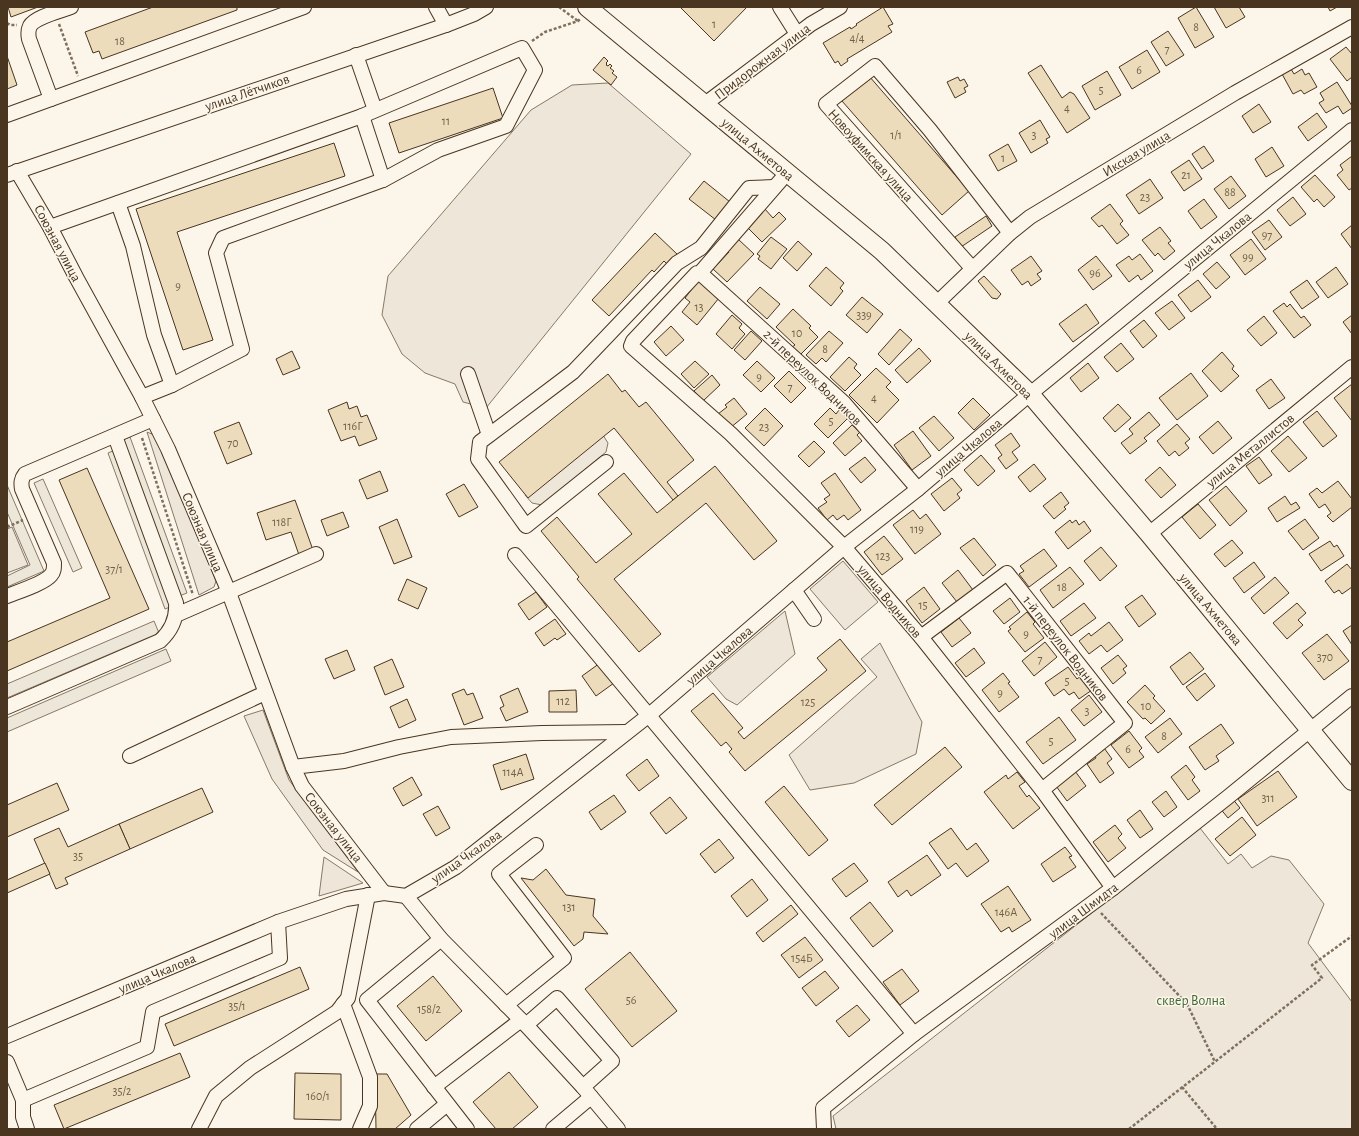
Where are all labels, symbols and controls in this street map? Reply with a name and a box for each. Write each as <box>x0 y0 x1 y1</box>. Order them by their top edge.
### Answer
house number: 1 <box>712 18 716 30</box>
street label: Придорожная улица <box>712 21 814 102</box>
house number: 8 <box>1193 21 1199 33</box>
house number: 4/4 <box>850 32 865 44</box>
house number: 18 <box>115 35 125 47</box>
house number: 7 <box>1164 43 1170 55</box>
house number: 6 <box>1136 64 1142 76</box>
street label: улица Лётчиков <box>202 72 291 114</box>
house number: 5 <box>1098 84 1104 96</box>
house number: 4 <box>1064 102 1070 114</box>
street label: Новоуфимская улица <box>825 107 916 205</box>
house number: 11 <box>442 115 450 127</box>
street label: улица Ахметова <box>718 115 797 184</box>
street label: Икская улица <box>1100 128 1173 179</box>
house number: 1/1 <box>890 129 902 141</box>
house number: 3 <box>1032 129 1037 141</box>
house number: 1 <box>1001 152 1005 164</box>
house number: 21 <box>1181 169 1191 181</box>
house number: 88 <box>1224 186 1236 198</box>
house number: 23 <box>1140 191 1150 203</box>
street label: Союзная улица <box>31 203 84 285</box>
street label: улица Чкалова <box>1180 209 1255 273</box>
house number: 97 <box>1262 229 1272 241</box>
house number: 99 <box>1242 251 1254 263</box>
house number: 96 <box>1089 267 1101 279</box>
house number: 9 <box>175 280 181 292</box>
house number: 13 <box>694 301 704 313</box>
house number: 339 <box>856 309 872 321</box>
street label: 2-й переулок Водников <box>760 327 864 428</box>
house number: 10 <box>792 327 802 339</box>
street label: улица Ахметова <box>961 328 1035 403</box>
house number: 8 <box>822 343 828 355</box>
house number: 9 <box>756 371 762 383</box>
house number: 7 <box>787 381 793 393</box>
house number: 4 <box>871 392 877 404</box>
street label: улица Металлистов <box>1203 411 1297 491</box>
house number: 5 <box>828 415 834 427</box>
street label: улица Чкалова <box>932 416 1005 480</box>
house number: 116Г <box>343 420 363 432</box>
house number: 23 <box>759 421 769 433</box>
house number: 70 <box>227 437 239 449</box>
street label: Союзная улица <box>179 491 225 575</box>
house number: 118Г <box>272 516 292 528</box>
house number: 119 <box>910 523 924 535</box>
house number: 123 <box>876 550 890 562</box>
street label: улица Водников <box>854 562 924 641</box>
house number: 37/1 <box>105 563 123 575</box>
street label: улица Ахметова <box>1175 570 1245 649</box>
house number: 18 <box>1057 581 1067 593</box>
street label: 1-й переулок Водников <box>1020 593 1110 704</box>
house number: 15 <box>918 599 928 611</box>
street label: улица Чкалова <box>683 623 756 689</box>
house number: 9 <box>1023 628 1029 640</box>
house number: 370 <box>1317 651 1333 663</box>
house number: 7 <box>1037 653 1043 665</box>
house number: 5 <box>1064 675 1070 687</box>
house number: 9 <box>997 687 1003 699</box>
house number: 112 <box>556 695 570 707</box>
house number: 125 <box>801 696 815 708</box>
house number: 10 <box>1141 700 1151 712</box>
house number: 3 <box>1085 705 1090 717</box>
house number: 8 <box>1161 730 1167 742</box>
house number: 5 <box>1048 735 1054 747</box>
house number: 6 <box>1125 743 1131 755</box>
house number: 114А <box>502 766 524 778</box>
street label: Союзная улица <box>302 790 365 866</box>
house number: 311 <box>1261 792 1275 804</box>
street label: улица Чкалова <box>428 827 505 887</box>
house number: 35 <box>73 850 83 862</box>
street label: улица Шмидта <box>1046 880 1121 942</box>
house number: 131 <box>562 901 576 913</box>
house number: 146А <box>995 906 1017 918</box>
street label: улица Чкалова <box>116 951 199 997</box>
house number: 154Б <box>791 952 813 964</box>
house number: 56 <box>626 994 637 1006</box>
park label: сквер Волна <box>1157 994 1226 1008</box>
house number: 35/1 <box>228 1000 246 1012</box>
house number: 158/2 <box>417 1003 441 1015</box>
house number: 35/2 <box>113 1085 132 1097</box>
house number: 160/1 <box>306 1090 330 1102</box>

